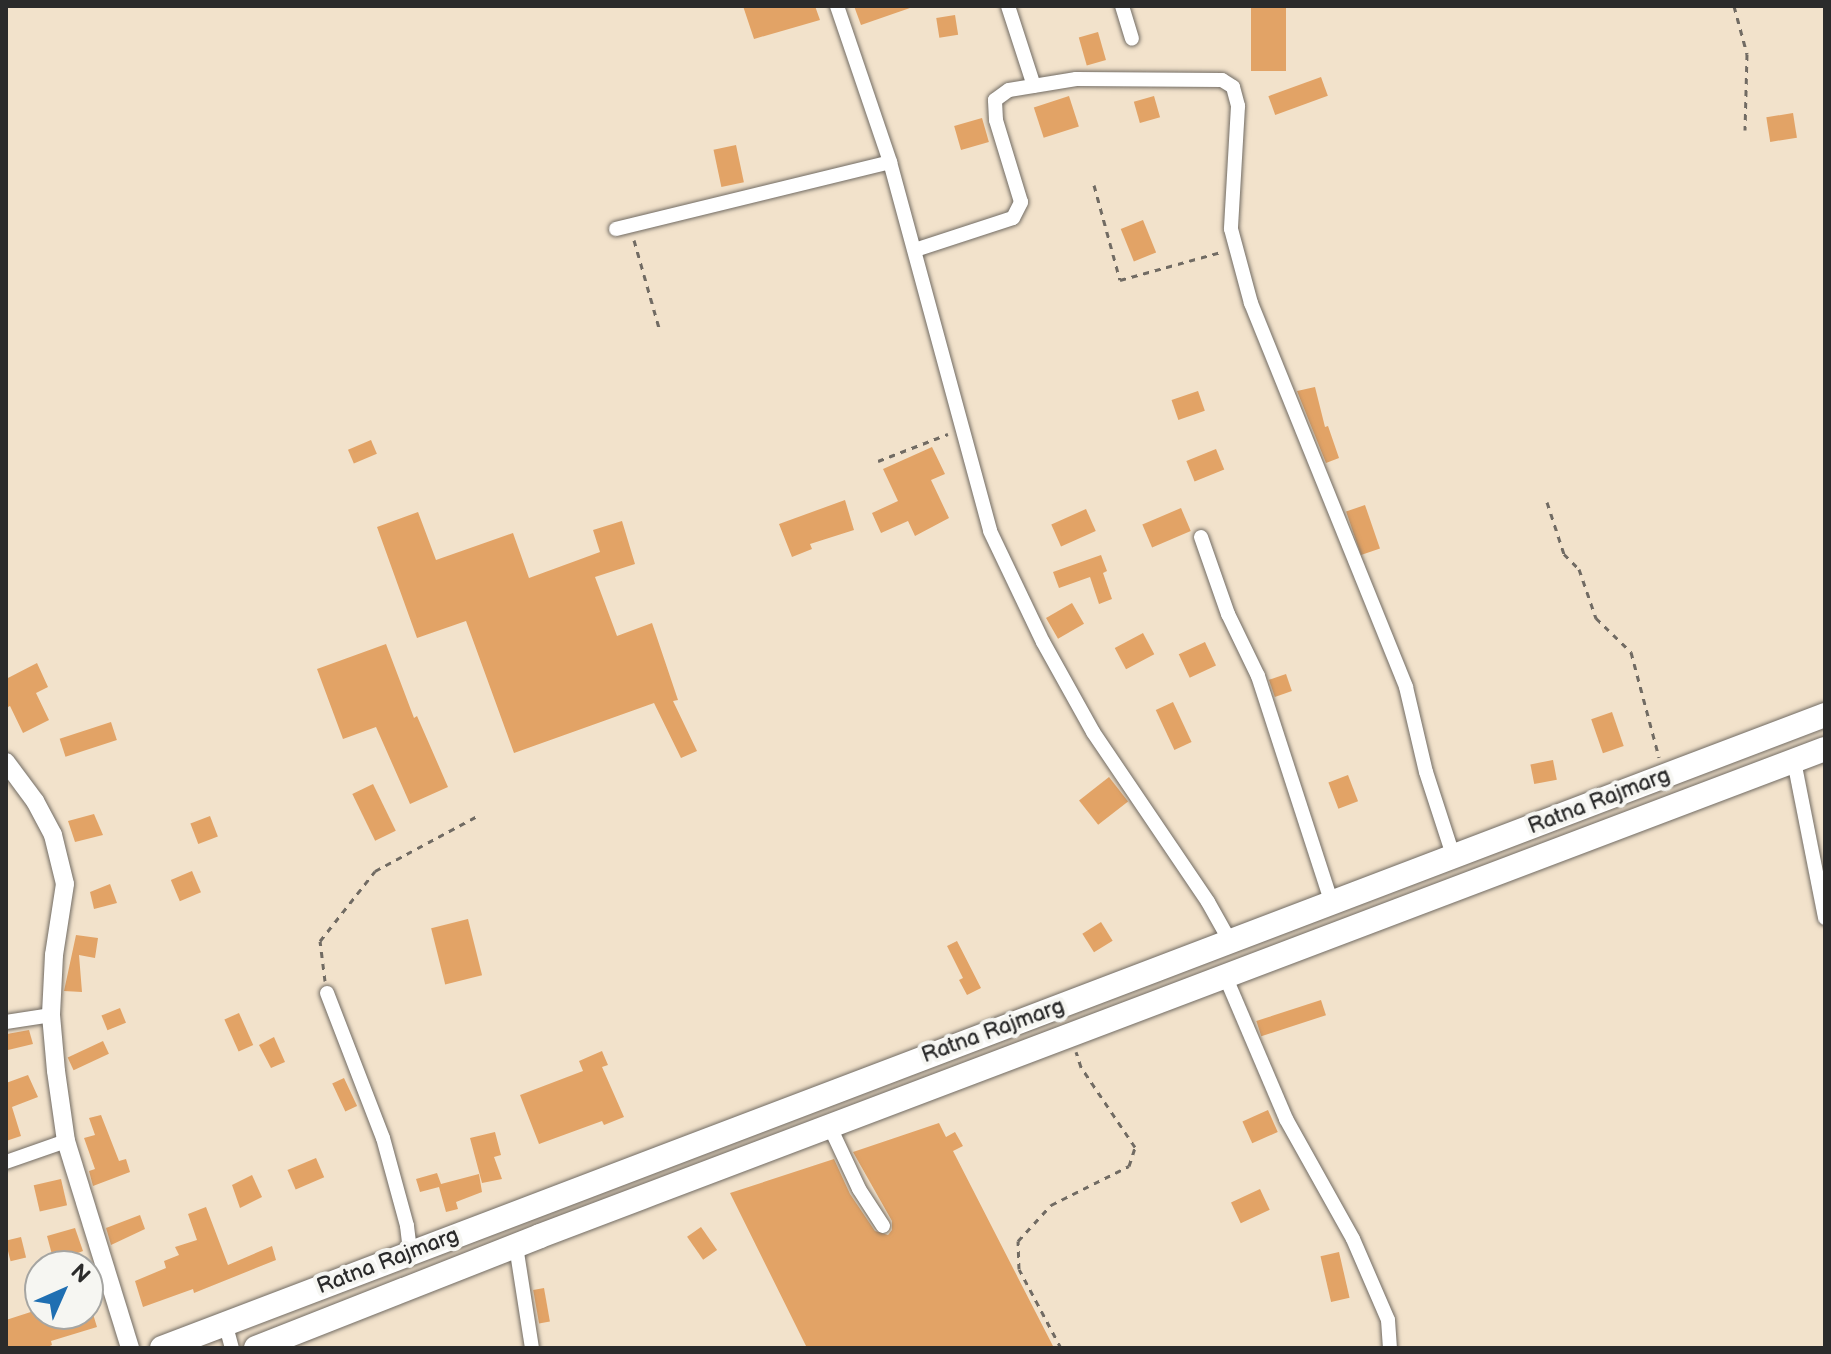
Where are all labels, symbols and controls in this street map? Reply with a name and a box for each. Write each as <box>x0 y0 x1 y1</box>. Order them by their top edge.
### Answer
street label: Ratna Rajmarg <box>1524 762 1674 840</box>
street label: Ratna Rajmarg <box>918 993 1068 1069</box>
street label: Ratna Rajmarg <box>313 1222 463 1300</box>
north arrow <box>24 1250 104 1330</box>
text: N <box>65 1259 95 1289</box>

